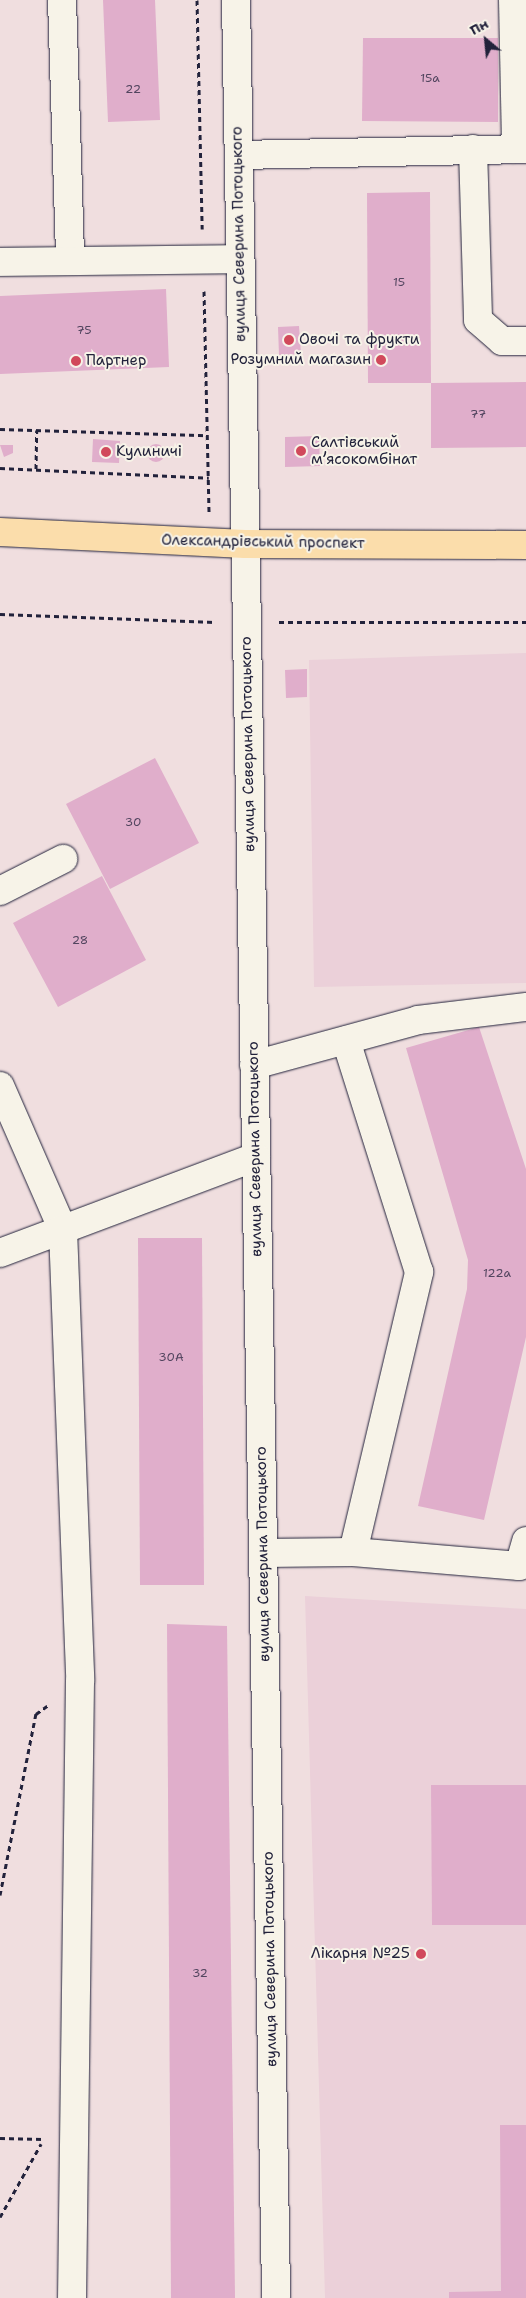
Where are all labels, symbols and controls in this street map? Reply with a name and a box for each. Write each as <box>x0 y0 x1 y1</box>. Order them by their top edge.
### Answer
text: Пн <box>467 14 491 39</box>
north arrow <box>461 15 511 65</box>
house number: 15а <box>420 72 440 86</box>
house number: 22 <box>125 83 141 97</box>
street label: вулиця Северина Потоцького <box>228 126 250 342</box>
house number: 15 <box>393 276 405 290</box>
house number: 75 <box>76 324 92 338</box>
place label: Овочі та фрукти <box>299 331 420 349</box>
marker: Овочі та фрукти <box>283 334 295 346</box>
place label: Розумний магазин <box>230 351 371 369</box>
place label: Партнер <box>86 352 146 370</box>
marker: Розумний магазин <box>375 354 387 366</box>
marker: Партнер <box>70 355 82 367</box>
house number: 77 <box>470 408 486 422</box>
place label: Салтівський мʼясокомбінат <box>311 433 417 468</box>
place label: Кулиничі <box>116 443 182 461</box>
marker: Салтівський мʼясокомбінат <box>295 445 307 457</box>
marker: Кулиничі <box>100 446 112 458</box>
street label: Олександрівський проспект <box>161 531 365 553</box>
street label: вулиця Северина Потоцького <box>237 636 259 852</box>
house number: 30 <box>125 816 141 830</box>
house number: 28 <box>72 934 88 948</box>
street label: вулиця Северина Потоцького <box>244 1041 266 1257</box>
house number: 122а <box>483 1267 511 1281</box>
house number: 30А <box>158 1351 184 1365</box>
street label: вулиця Северина Потоцького <box>252 1446 274 1662</box>
street label: вулиця Северина Потоцького <box>259 1851 281 2067</box>
place label: Лікарня №25 <box>311 1945 410 1963</box>
marker: Лікарня №25 <box>414 1947 428 1961</box>
house number: 32 <box>192 1967 208 1981</box>

